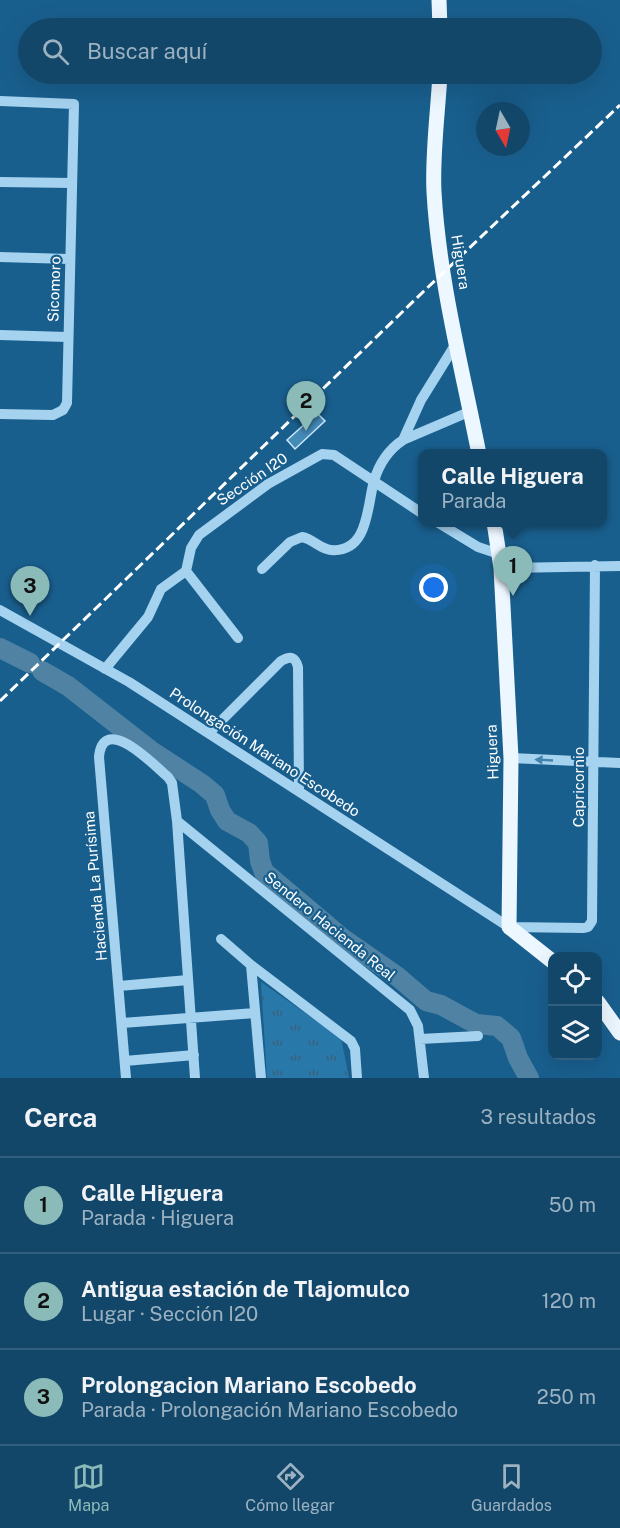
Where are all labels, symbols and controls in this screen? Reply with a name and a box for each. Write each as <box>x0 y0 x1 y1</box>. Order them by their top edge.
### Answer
search box <box>18 18 602 84</box>
icon: search <box>39 35 72 68</box>
text: Buscar aquí <box>87 38 207 64</box>
north arrow <box>476 102 530 156</box>
street label: Higuera <box>448 233 474 291</box>
street label: Sicomoro <box>44 256 64 322</box>
pin: 2 <box>286 382 326 431</box>
street label: Sección I20 <box>213 449 291 509</box>
popup <box>418 449 607 527</box>
text: Calle Higuera <box>441 463 584 489</box>
text: Parada <box>441 489 506 513</box>
pin: 1 <box>494 546 532 596</box>
pin: 3 <box>10 566 50 616</box>
your location <box>419 573 448 602</box>
street label: Prolongación Mariano Escobedo <box>167 684 363 820</box>
street label: Higuera <box>483 724 501 780</box>
street label: Capricornio <box>570 747 587 827</box>
one-way arrow <box>535 756 554 765</box>
street label: Hacienda La Purísima <box>80 810 110 962</box>
street label: Sendero Hacienda Real <box>261 868 399 984</box>
map controls <box>548 952 602 1060</box>
button: locate <box>548 952 602 1006</box>
button: layers <box>548 1006 602 1060</box>
text: Cerca <box>24 1102 97 1133</box>
text: 3 resultados <box>480 1105 596 1129</box>
text: Calle Higuera <box>81 1180 223 1206</box>
text: 1 <box>39 1193 48 1217</box>
text: 50 m <box>549 1193 596 1217</box>
text: Parada · Higuera <box>81 1206 234 1230</box>
text: Antigua estación de Tlajomulco <box>81 1276 410 1302</box>
text: 2 <box>37 1289 50 1313</box>
text: 120 m <box>542 1289 596 1313</box>
text: Lugar · Sección I20 <box>81 1302 258 1326</box>
text: Prolongacion Mariano Escobedo <box>81 1372 417 1398</box>
text: 3 <box>37 1385 50 1409</box>
text: 250 m <box>537 1385 596 1409</box>
text: Parada · Prolongación Mariano Escobedo <box>81 1398 458 1422</box>
tab: Mapa <box>68 1460 109 1515</box>
tab: Cómo llegar <box>245 1460 335 1515</box>
tab: Guardados <box>471 1460 552 1515</box>

